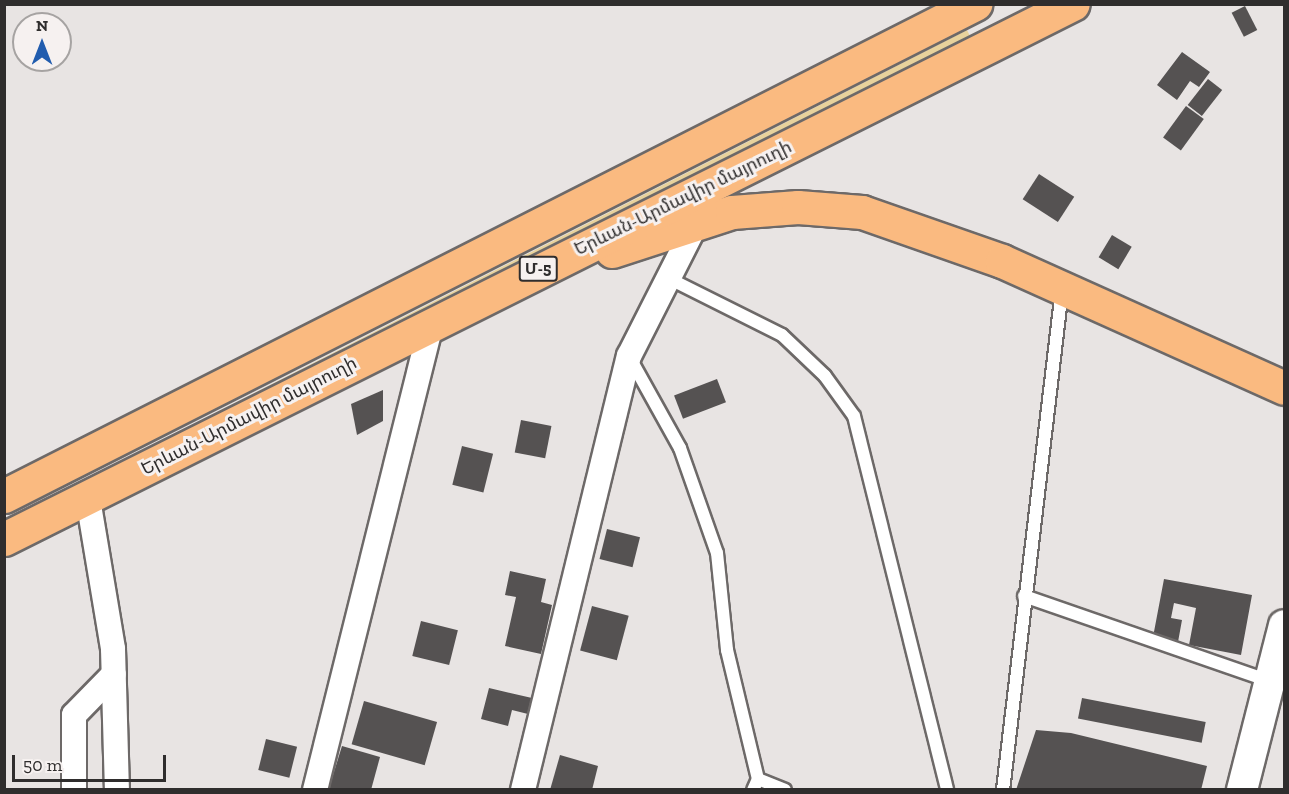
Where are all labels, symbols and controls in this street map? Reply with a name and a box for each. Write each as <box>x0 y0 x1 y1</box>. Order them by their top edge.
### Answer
north arrow <box>12 12 72 72</box>
text: N <box>36 16 48 35</box>
street label: Երևան-Արմավիր մայրուղի <box>571 136 795 260</box>
road number: Մ-5 <box>518 256 558 282</box>
street label: Երևան-Արմավիր մայրուղի <box>137 352 361 480</box>
scale bar <box>15 743 170 781</box>
text: 50 m <box>23 754 62 776</box>

